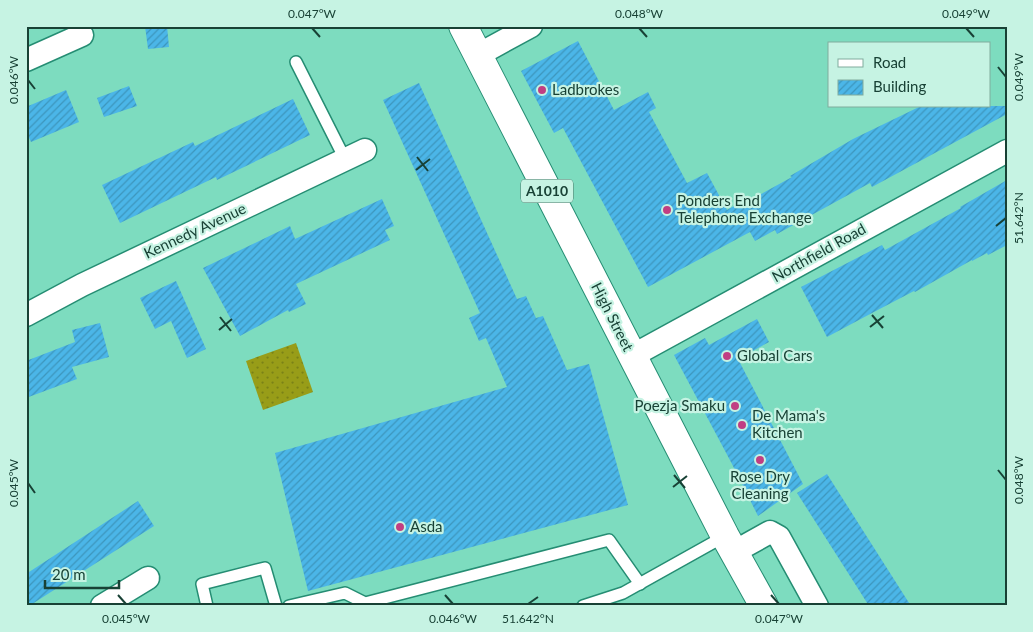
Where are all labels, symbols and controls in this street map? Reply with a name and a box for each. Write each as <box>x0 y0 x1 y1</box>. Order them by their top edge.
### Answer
text: 0.047°W <box>288 6 337 21</box>
text: 0.048°W <box>615 6 664 21</box>
text: 0.049°W <box>942 6 991 21</box>
legend <box>828 42 990 108</box>
text: 0.049°W <box>1011 52 1026 101</box>
text: Road <box>873 53 906 71</box>
text: 0.046°W <box>6 55 21 104</box>
text: Building <box>873 77 926 95</box>
place label: Ladbrokes <box>552 80 619 98</box>
marker: Ladbrokes <box>536 84 548 96</box>
road number: A1010 <box>521 180 573 202</box>
place label: Ponders End Telephone Exchange <box>677 191 812 226</box>
text: 51.642°N <box>1011 192 1026 244</box>
street label: Kennedy Avenue <box>141 199 249 262</box>
marker: Ponders End Telephone Exchange <box>661 204 673 216</box>
street label: Northfield Road <box>769 219 869 285</box>
street label: High Street <box>588 279 638 354</box>
place label: Global Cars <box>737 346 813 364</box>
marker: Global Cars <box>721 350 733 362</box>
place label: Poezja Smaku <box>635 396 725 414</box>
marker: Poezja Smaku <box>729 400 741 412</box>
place label: De Mama's Kitchen <box>752 406 825 441</box>
marker: De Mama's Kitchen <box>736 419 748 431</box>
marker: Rose Dry Cleaning <box>754 454 766 466</box>
text: 0.048°W <box>1011 455 1026 504</box>
text: 0.045°W <box>6 458 21 507</box>
place label: Rose Dry Cleaning <box>730 467 790 502</box>
place label: Asda <box>410 517 443 535</box>
marker: Asda <box>394 521 406 533</box>
scale bar <box>45 557 119 589</box>
text: 20 m <box>52 565 86 583</box>
text: 0.045°W <box>102 611 151 626</box>
text: 0.046°W <box>429 611 478 626</box>
text: 51.642°N <box>502 611 554 626</box>
text: 0.047°W <box>755 611 804 626</box>

